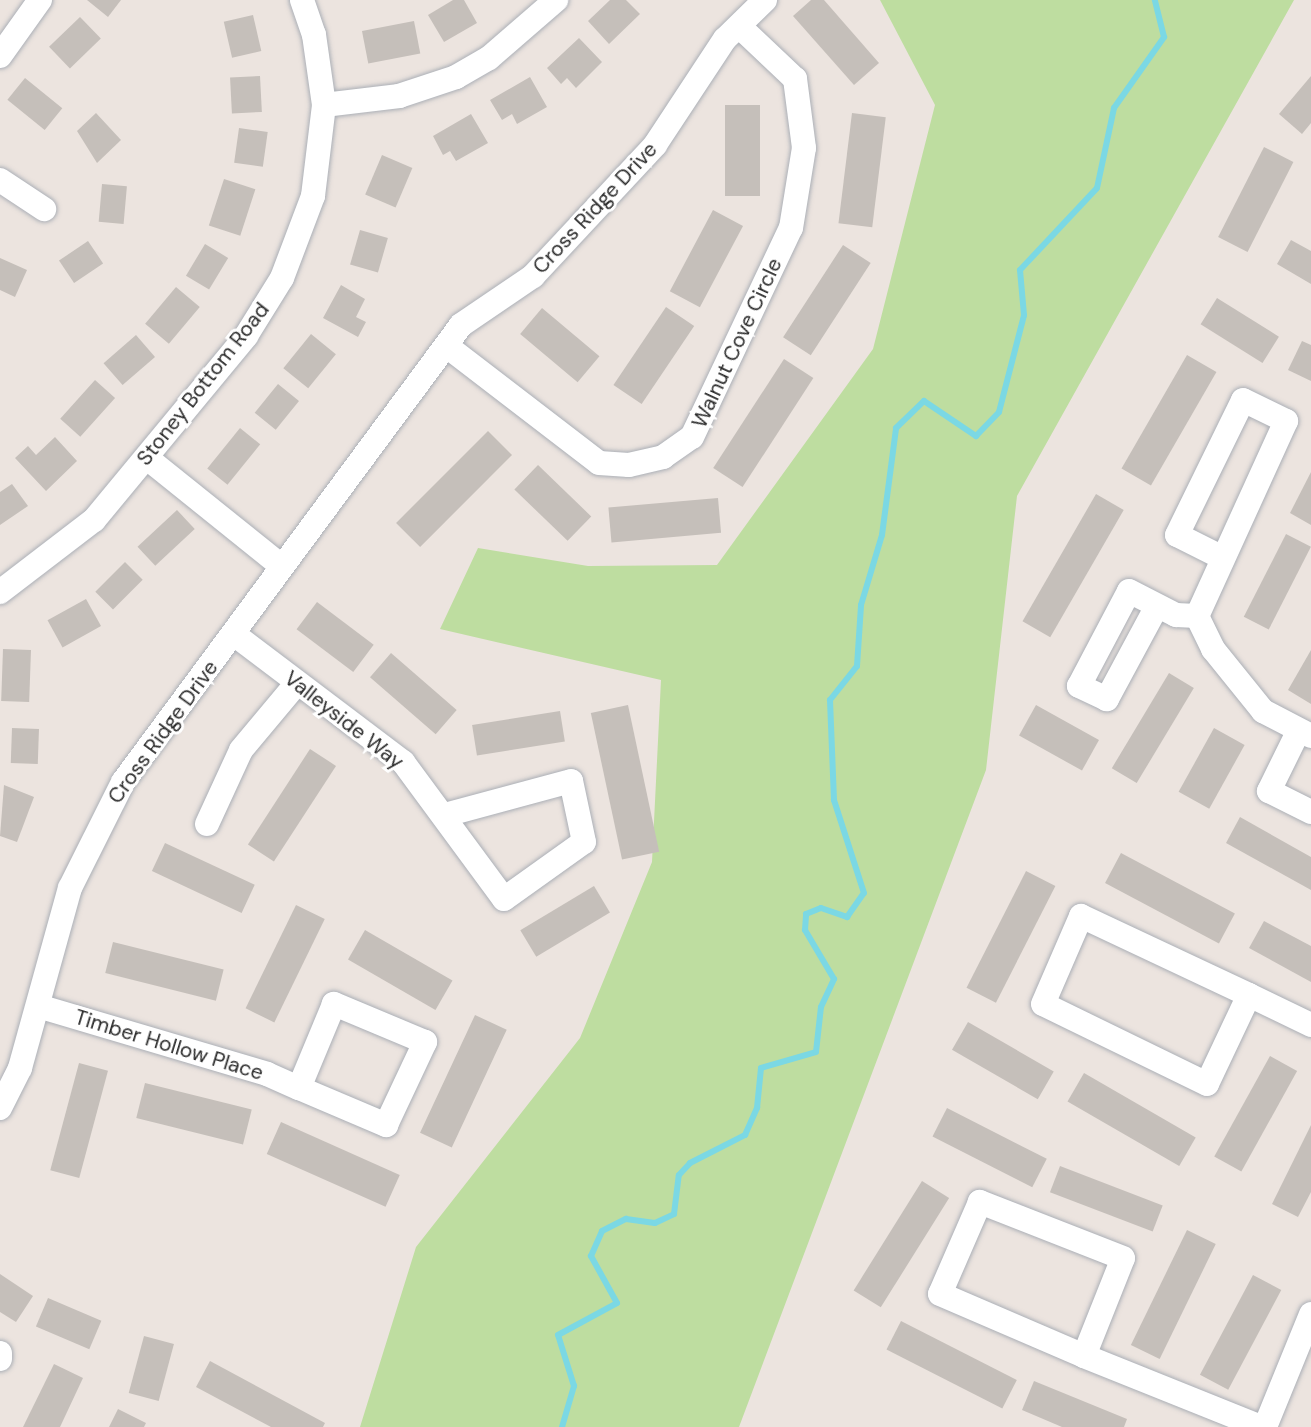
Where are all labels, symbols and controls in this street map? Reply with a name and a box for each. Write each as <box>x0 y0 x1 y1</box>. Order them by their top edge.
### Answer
street label: Cross Ridge Drive <box>528 137 662 279</box>
street label: Walnut Cove Circle <box>687 254 787 432</box>
street label: Stoney Bottom Road <box>132 297 274 471</box>
street label: Cross Ridge Drive <box>103 656 223 808</box>
street label: Valleyside Way <box>279 666 409 774</box>
street label: Timber Hollow Place <box>72 1004 266 1086</box>

